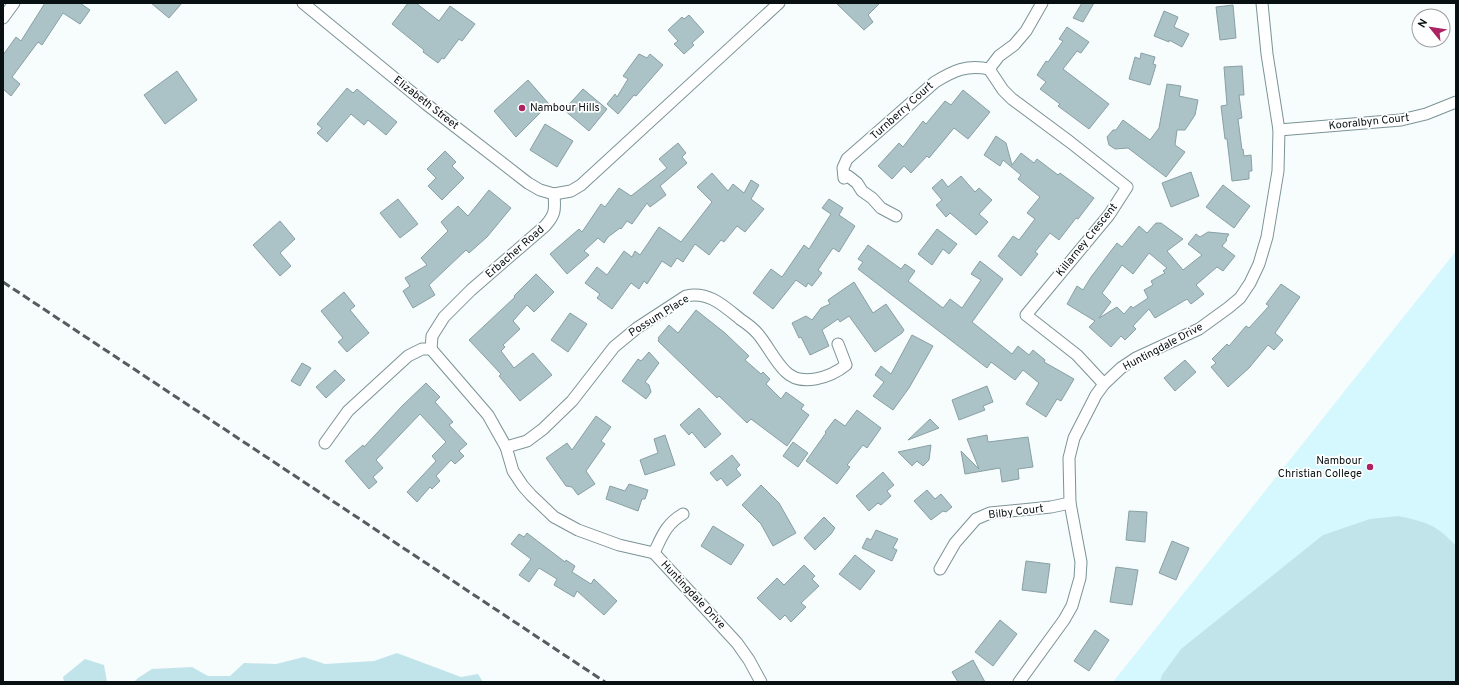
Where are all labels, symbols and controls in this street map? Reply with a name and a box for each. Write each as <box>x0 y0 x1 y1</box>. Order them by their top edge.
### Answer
north arrow <box>1411 8 1451 48</box>
text: N <box>1415 17 1431 30</box>
street label: Elizabeth Street <box>391 73 461 133</box>
street label: Turnberry Court <box>867 79 937 143</box>
place label: Nambour Hills <box>530 101 600 115</box>
marker: Nambour Hills <box>517 103 527 113</box>
street label: Kooralbyn Court <box>1328 111 1410 133</box>
street label: Killarney Crescent <box>1053 201 1121 279</box>
street label: Erbacher Road <box>483 223 547 281</box>
street label: Possum Place <box>626 292 692 340</box>
street label: Huntingdale Drive <box>1121 320 1205 374</box>
place label: Nambour Christian College <box>1278 454 1363 481</box>
marker: Nambour Christian College <box>1365 462 1375 472</box>
street label: Bilby Court <box>988 502 1044 522</box>
street label: Huntingdale Drive <box>658 558 728 632</box>

